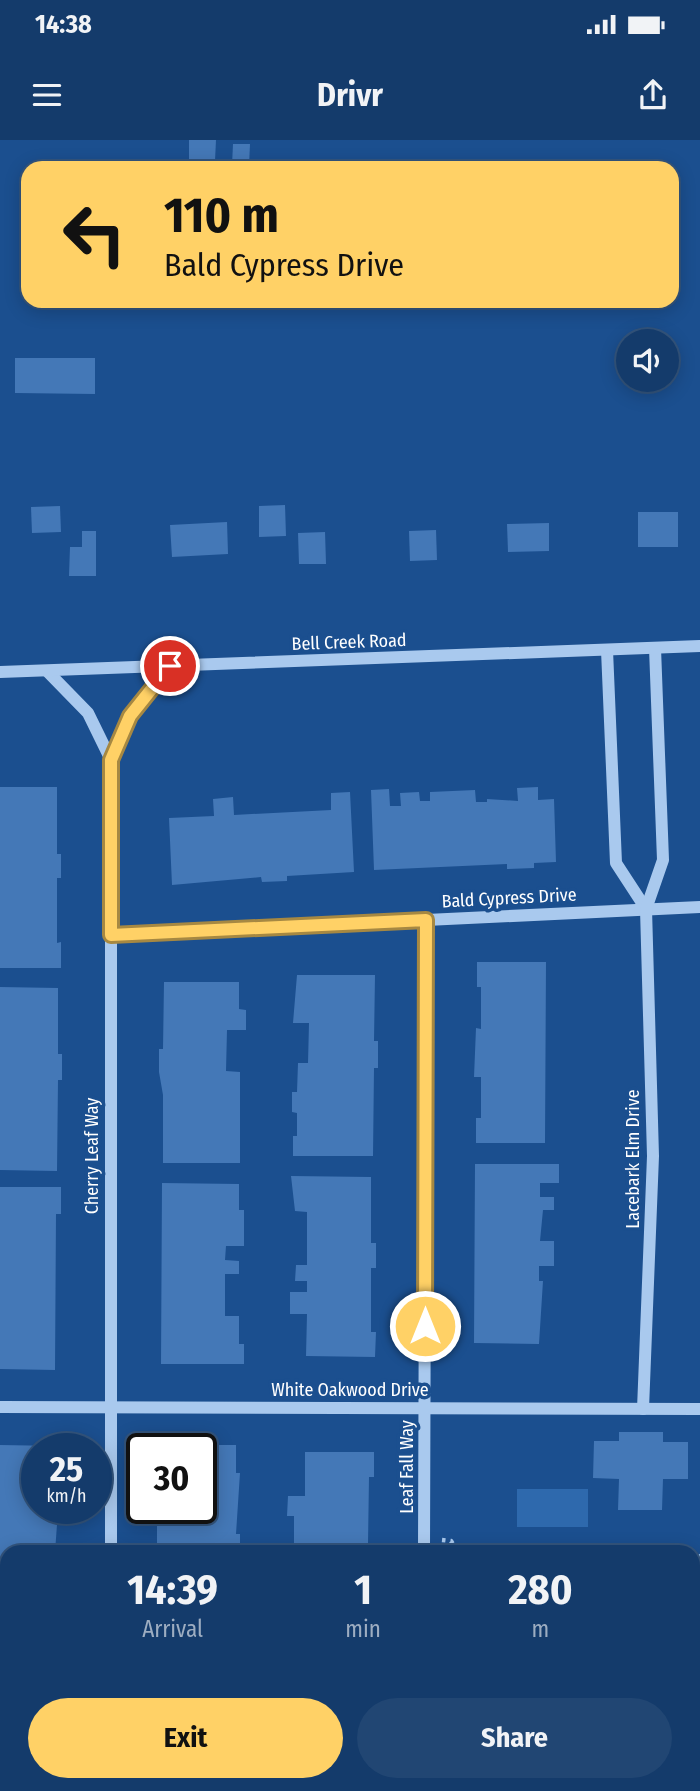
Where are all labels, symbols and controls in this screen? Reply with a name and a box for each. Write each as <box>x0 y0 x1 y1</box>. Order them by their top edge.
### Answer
text: 14:38 <box>35 9 92 40</box>
icon: menu <box>28 76 66 114</box>
text: Drivr <box>317 76 383 114</box>
icon: share <box>634 76 672 114</box>
text: 110 m <box>164 186 279 245</box>
icon: left <box>49 189 140 280</box>
text: Bald Cypress Drive <box>164 246 404 284</box>
map controls <box>616 329 679 392</box>
button: sound <box>616 329 679 392</box>
street label: Bell Creek Road <box>291 629 407 655</box>
pin <box>140 636 200 696</box>
icon: arrive <box>151 647 189 685</box>
street label: Bald Cypress Drive <box>441 883 577 913</box>
street label: Lacebark Elm Drive <box>622 1089 644 1229</box>
street label: Cherry Leaf Way <box>81 1098 103 1214</box>
position arrow <box>388 1289 462 1363</box>
street label: White Oakwood Drive <box>271 1379 429 1401</box>
street label: Leaf Fall Way <box>396 1420 418 1514</box>
speed limit sign: 30 <box>126 1433 217 1524</box>
text: 25 <box>50 1448 83 1490</box>
text: km/h <box>46 1485 87 1507</box>
text: 14:39 <box>127 1565 218 1615</box>
text: 1 <box>354 1565 372 1615</box>
text: 280 <box>508 1565 573 1615</box>
text: Arrival <box>142 1615 203 1643</box>
text: min <box>345 1615 381 1643</box>
text: m <box>532 1615 549 1643</box>
button: Exit <box>28 1698 343 1778</box>
button: Share <box>357 1698 672 1778</box>

